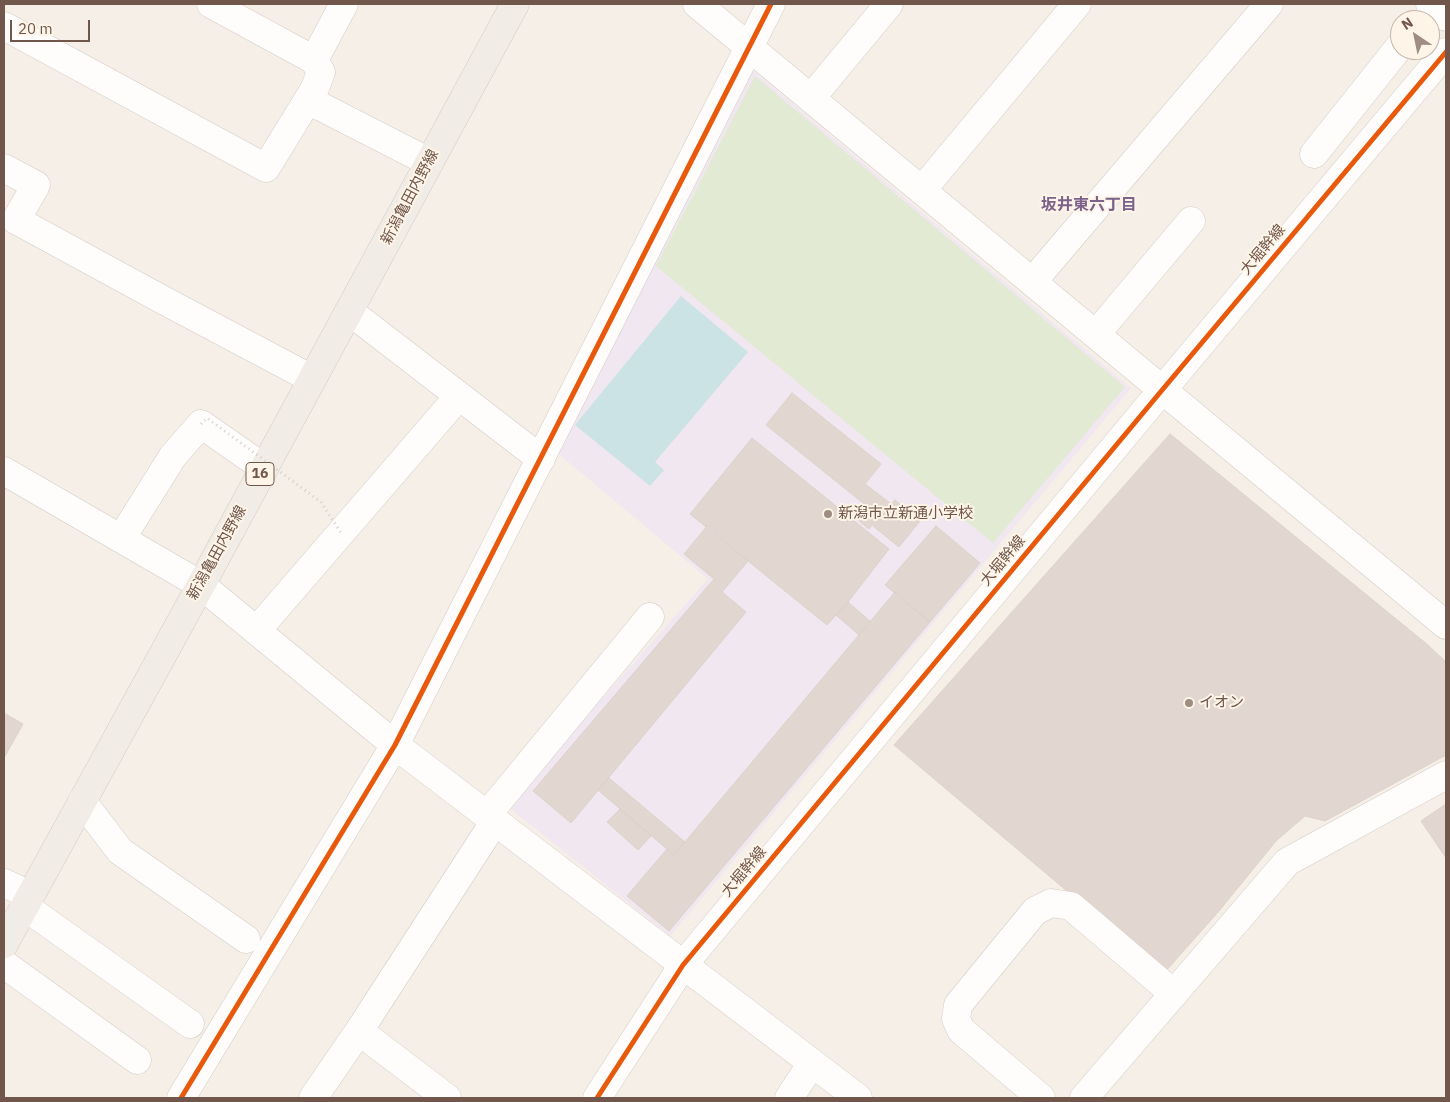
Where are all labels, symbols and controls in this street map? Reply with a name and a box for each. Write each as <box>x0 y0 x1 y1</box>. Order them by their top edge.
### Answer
scale bar <box>12 10 92 42</box>
north arrow <box>1390 10 1440 60</box>
text: N <box>1398 13 1416 34</box>
text: 20 m <box>18 19 53 38</box>
street label: 新潟亀田内野線 <box>377 146 443 248</box>
district label: 坂井東六丁目 <box>1041 195 1137 215</box>
street label: 大堀幹線 <box>1237 221 1289 279</box>
road number: 16 <box>246 462 274 486</box>
street label: 新潟亀田内野線 <box>184 503 250 603</box>
place label: 新潟市立新通小学校 <box>838 505 973 523</box>
marker: 新潟市立新通小学校 <box>822 508 834 520</box>
street label: 大堀幹線 <box>977 532 1029 590</box>
place label: イオン <box>1199 694 1244 712</box>
marker: イオン <box>1183 697 1195 709</box>
street label: 大堀幹線 <box>718 843 770 901</box>

